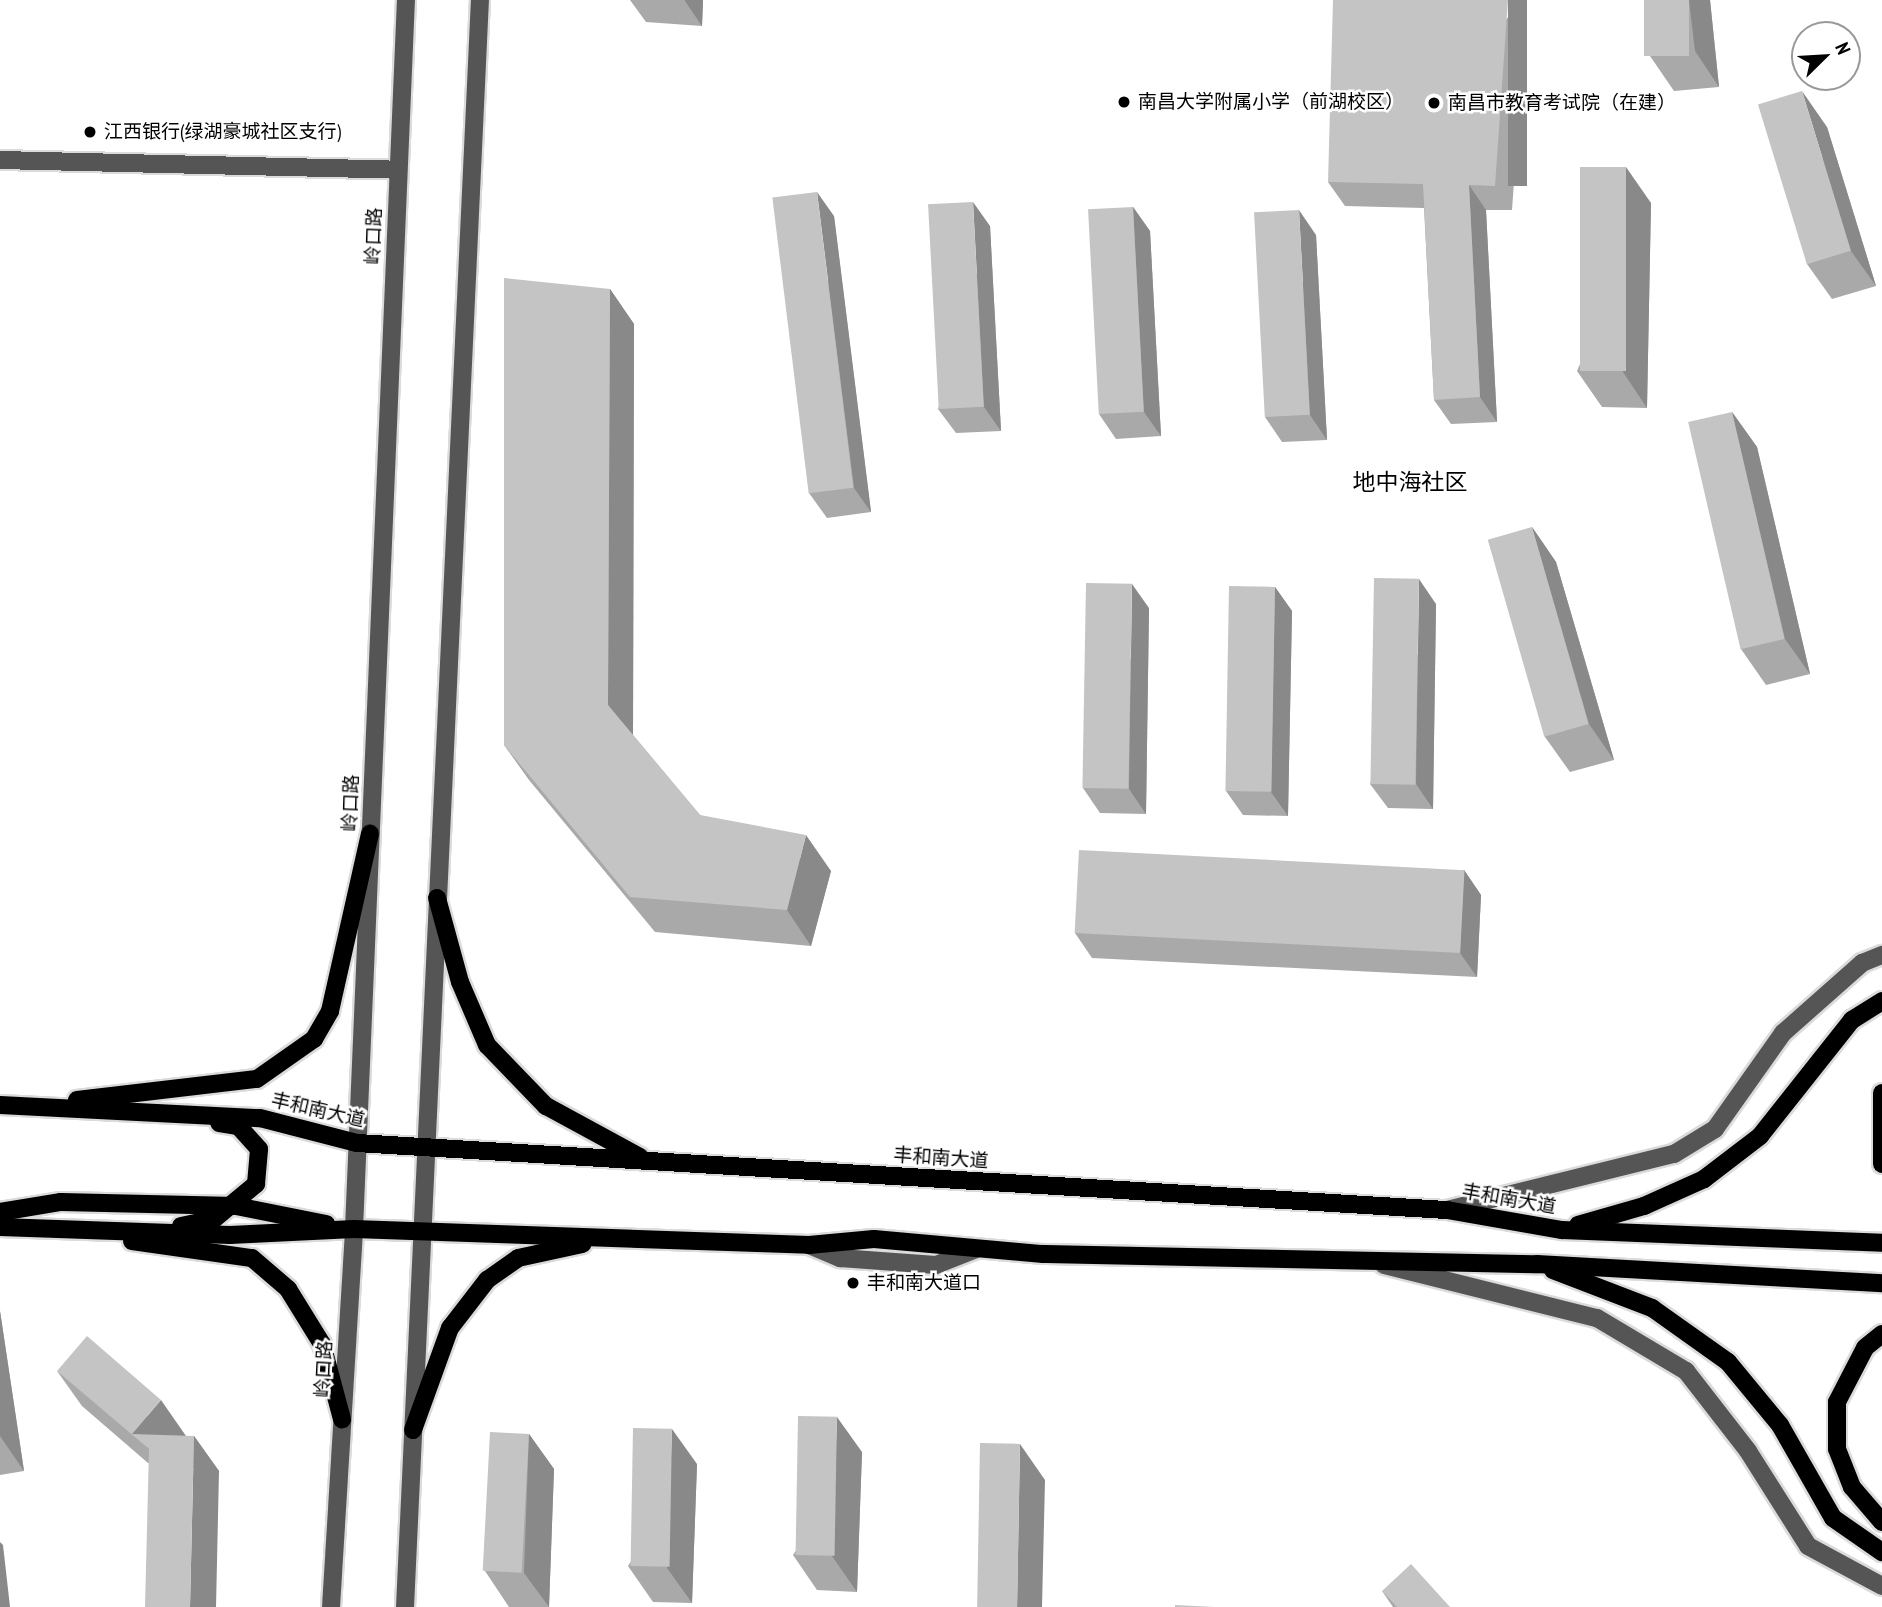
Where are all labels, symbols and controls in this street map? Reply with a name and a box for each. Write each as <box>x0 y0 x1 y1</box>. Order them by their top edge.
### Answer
north arrow <box>1791 21 1861 91</box>
text: N <box>1830 39 1856 58</box>
place label: 南昌大学附属小学（前湖校区） <box>1138 91 1404 113</box>
place label: 南昌市教育考试院（在建） <box>1448 92 1676 114</box>
marker: 南昌大学附属小学（前湖校区） <box>1116 94 1132 110</box>
marker: 南昌市教育考试院（在建） <box>1426 95 1442 111</box>
place label: 江西银行(绿湖豪城社区支行) <box>104 121 341 143</box>
marker: 江西银行(绿湖豪城社区支行) <box>82 124 98 140</box>
street label: 岭口路 <box>362 207 386 265</box>
district label: 地中海社区 <box>1353 468 1467 496</box>
street label: 岭口路 <box>339 774 363 832</box>
street label: 丰和南大道 <box>269 1088 367 1132</box>
street label: 丰和南大道 <box>893 1143 989 1173</box>
street label: 丰和南大道 <box>1460 1180 1558 1218</box>
place label: 丰和南大道口 <box>867 1272 981 1294</box>
marker: 丰和南大道口 <box>845 1275 861 1291</box>
street label: 岭口路 <box>311 1340 337 1398</box>

